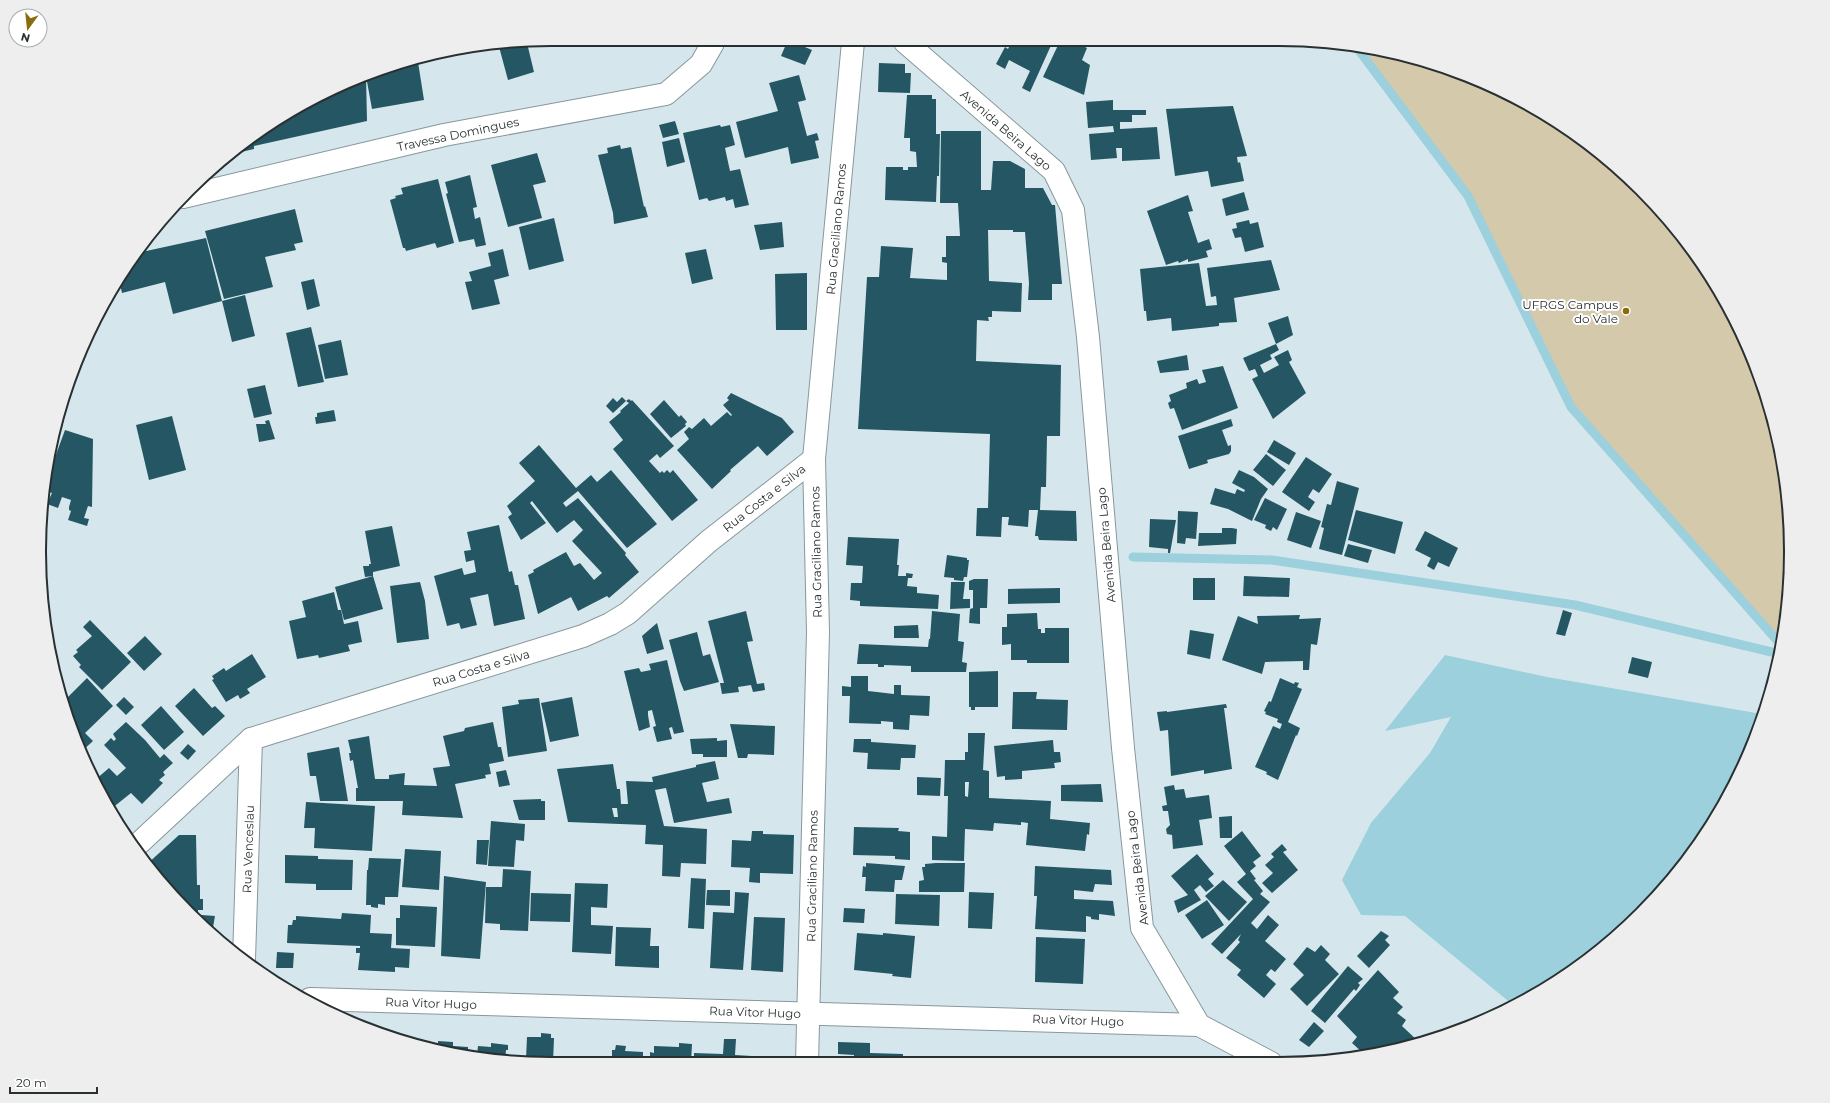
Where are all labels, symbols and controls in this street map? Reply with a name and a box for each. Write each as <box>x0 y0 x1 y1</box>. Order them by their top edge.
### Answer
north arrow <box>8 8 48 48</box>
text: N <box>19 30 32 46</box>
street label: Avenida Beira Lago <box>957 86 1055 174</box>
street label: Travessa Domingues <box>396 114 521 154</box>
street label: Rua Graciliano Ramos <box>823 163 849 295</box>
place label: UFRGS Campus do Vale <box>1522 297 1618 326</box>
marker: UFRGS Campus do Vale <box>1621 306 1631 316</box>
street label: Rua Costa e Silva <box>720 461 808 535</box>
street label: Rua Graciliano Ramos <box>807 486 825 618</box>
street label: Avenida Beira Lago <box>1093 487 1119 603</box>
street label: Rua Costa e Silva <box>431 646 531 690</box>
street label: Rua Venceslau <box>239 805 257 893</box>
street label: Rua Graciliano Ramos <box>803 810 821 942</box>
street label: Avenida Beira Lago <box>1123 810 1151 926</box>
street label: Rua Vitor Hugo <box>385 994 477 1012</box>
street label: Rua Vitor Hugo <box>709 1003 801 1021</box>
street label: Rua Vitor Hugo <box>1032 1011 1124 1029</box>
scale bar <box>10 1069 97 1095</box>
text: 20 m <box>16 1075 47 1090</box>

